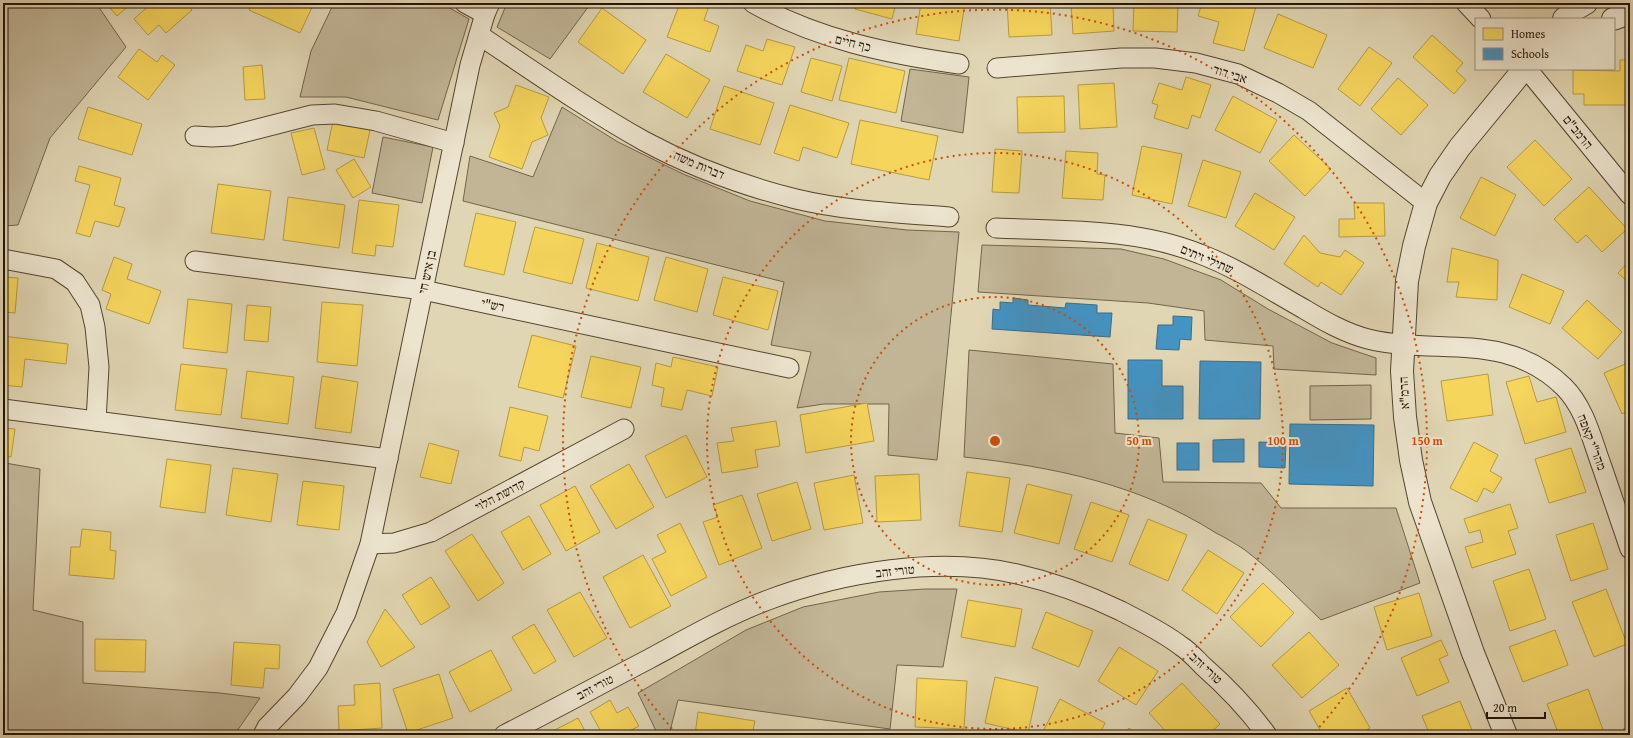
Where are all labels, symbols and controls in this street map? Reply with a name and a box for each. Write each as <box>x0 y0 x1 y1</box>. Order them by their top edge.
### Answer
legend <box>1475 18 1615 70</box>
text: Homes <box>1511 25 1546 42</box>
street label: כף חיים <box>833 29 873 57</box>
text: Schools <box>1511 45 1549 62</box>
street label: אבי דוד <box>1210 60 1250 88</box>
street label: הרמב"ם <box>1558 111 1598 153</box>
street label: דברות משה <box>670 146 728 184</box>
street label: שתילי זיתים <box>1177 239 1237 279</box>
street label: בן איש חי <box>413 248 441 296</box>
street label: רש"י <box>480 293 506 317</box>
street label: הרמ"א <box>1394 376 1414 410</box>
street label: מהר"י קאפח <box>1573 411 1611 473</box>
text: 50 m <box>1126 432 1152 449</box>
text: 100 m <box>1267 432 1300 449</box>
text: 150 m <box>1411 432 1444 449</box>
centre of rings <box>988 434 1002 448</box>
street label: קדושת הלוי <box>472 474 528 516</box>
street label: טורי זהב <box>874 559 916 583</box>
street label: טורי זהב <box>1185 648 1227 689</box>
street label: טורי זהב <box>573 669 617 705</box>
scale bar <box>1487 694 1545 720</box>
text: 20 m <box>1493 699 1517 716</box>

